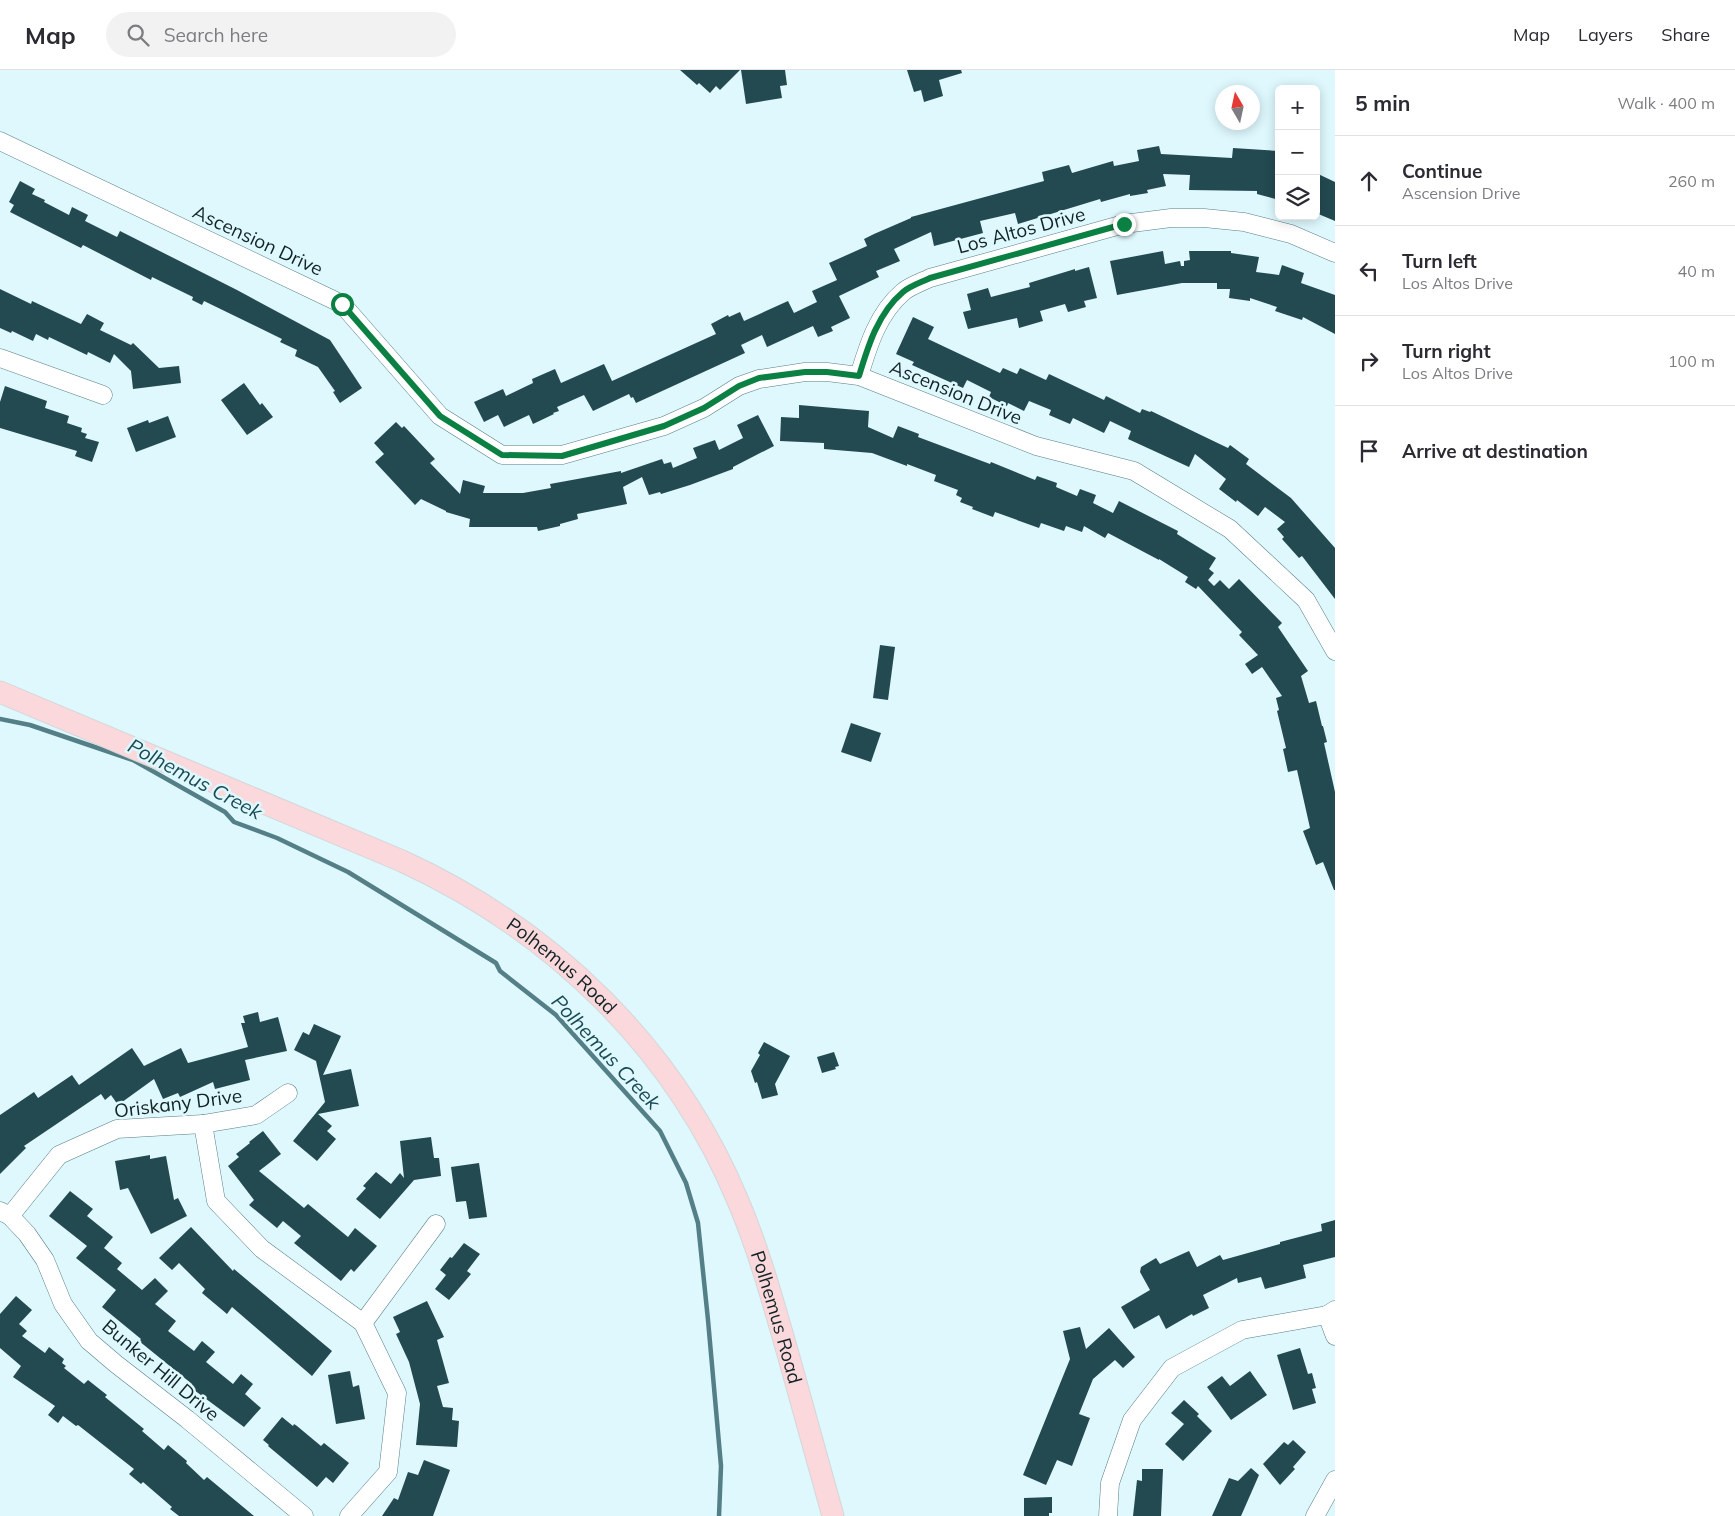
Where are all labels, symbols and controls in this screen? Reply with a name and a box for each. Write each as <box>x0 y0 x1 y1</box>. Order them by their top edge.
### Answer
search box <box>106 12 456 57</box>
text: Map <box>25 20 76 50</box>
icon: search <box>124 21 152 49</box>
text: Search here <box>164 23 268 47</box>
text: Map <box>1513 23 1550 46</box>
text: Layers <box>1578 23 1633 46</box>
text: Share <box>1661 23 1710 46</box>
north arrow <box>1215 85 1260 130</box>
map controls <box>1275 85 1320 220</box>
button: + <box>1275 85 1320 130</box>
text: 5 min <box>1355 90 1410 116</box>
text: Walk · 400 m <box>1617 93 1715 113</box>
button: − <box>1275 130 1320 175</box>
text: Continue <box>1402 159 1482 183</box>
icon: ahead <box>1355 167 1383 195</box>
text: 260 m <box>1668 171 1715 191</box>
button: layers <box>1275 175 1320 220</box>
text: Ascension Drive <box>1402 183 1521 203</box>
street label: Ascension Drive <box>189 199 327 281</box>
street label: Los Altos Drive <box>954 201 1088 259</box>
route end <box>1113 213 1136 236</box>
text: Turn left <box>1402 249 1477 273</box>
icon: left <box>1355 257 1383 285</box>
text: 40 m <box>1678 261 1715 281</box>
text: Los Altos Drive <box>1402 273 1513 293</box>
route start <box>331 293 354 316</box>
text: Turn right <box>1402 339 1491 363</box>
icon: right <box>1355 347 1383 375</box>
text: 100 m <box>1668 351 1715 371</box>
street label: Ascension Drive <box>886 355 1026 429</box>
text: Los Altos Drive <box>1402 363 1513 383</box>
icon: arrive <box>1355 437 1383 465</box>
text: Arrive at destination <box>1402 439 1588 463</box>
water label: Polhemus Creek <box>124 733 267 825</box>
street label: Polhemus Road <box>502 912 622 1019</box>
water label: Polhemus Creek <box>547 989 667 1115</box>
street label: Oriskany Drive <box>113 1083 243 1123</box>
street label: Polhemus Road <box>746 1248 808 1386</box>
street label: Bunker Hill Drive <box>97 1314 225 1426</box>

